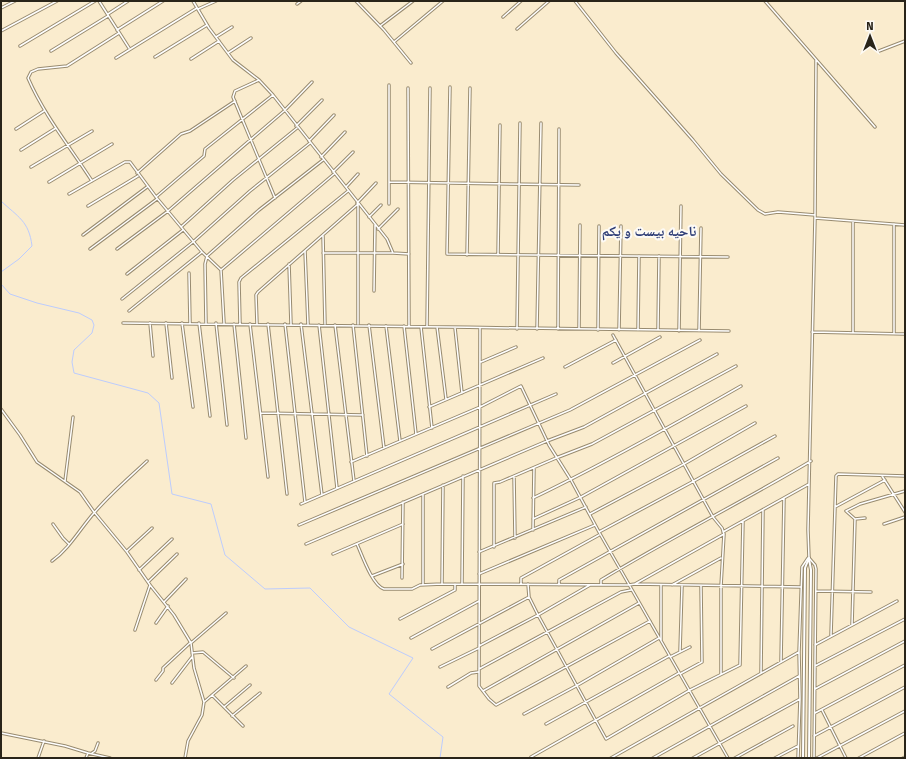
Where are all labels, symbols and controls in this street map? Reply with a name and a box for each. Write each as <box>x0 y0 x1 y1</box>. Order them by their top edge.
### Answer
north arrow <box>850 16 890 56</box>
text: N <box>866 20 874 33</box>
district label: ناحیه بیست و یکم <box>602 223 696 241</box>

